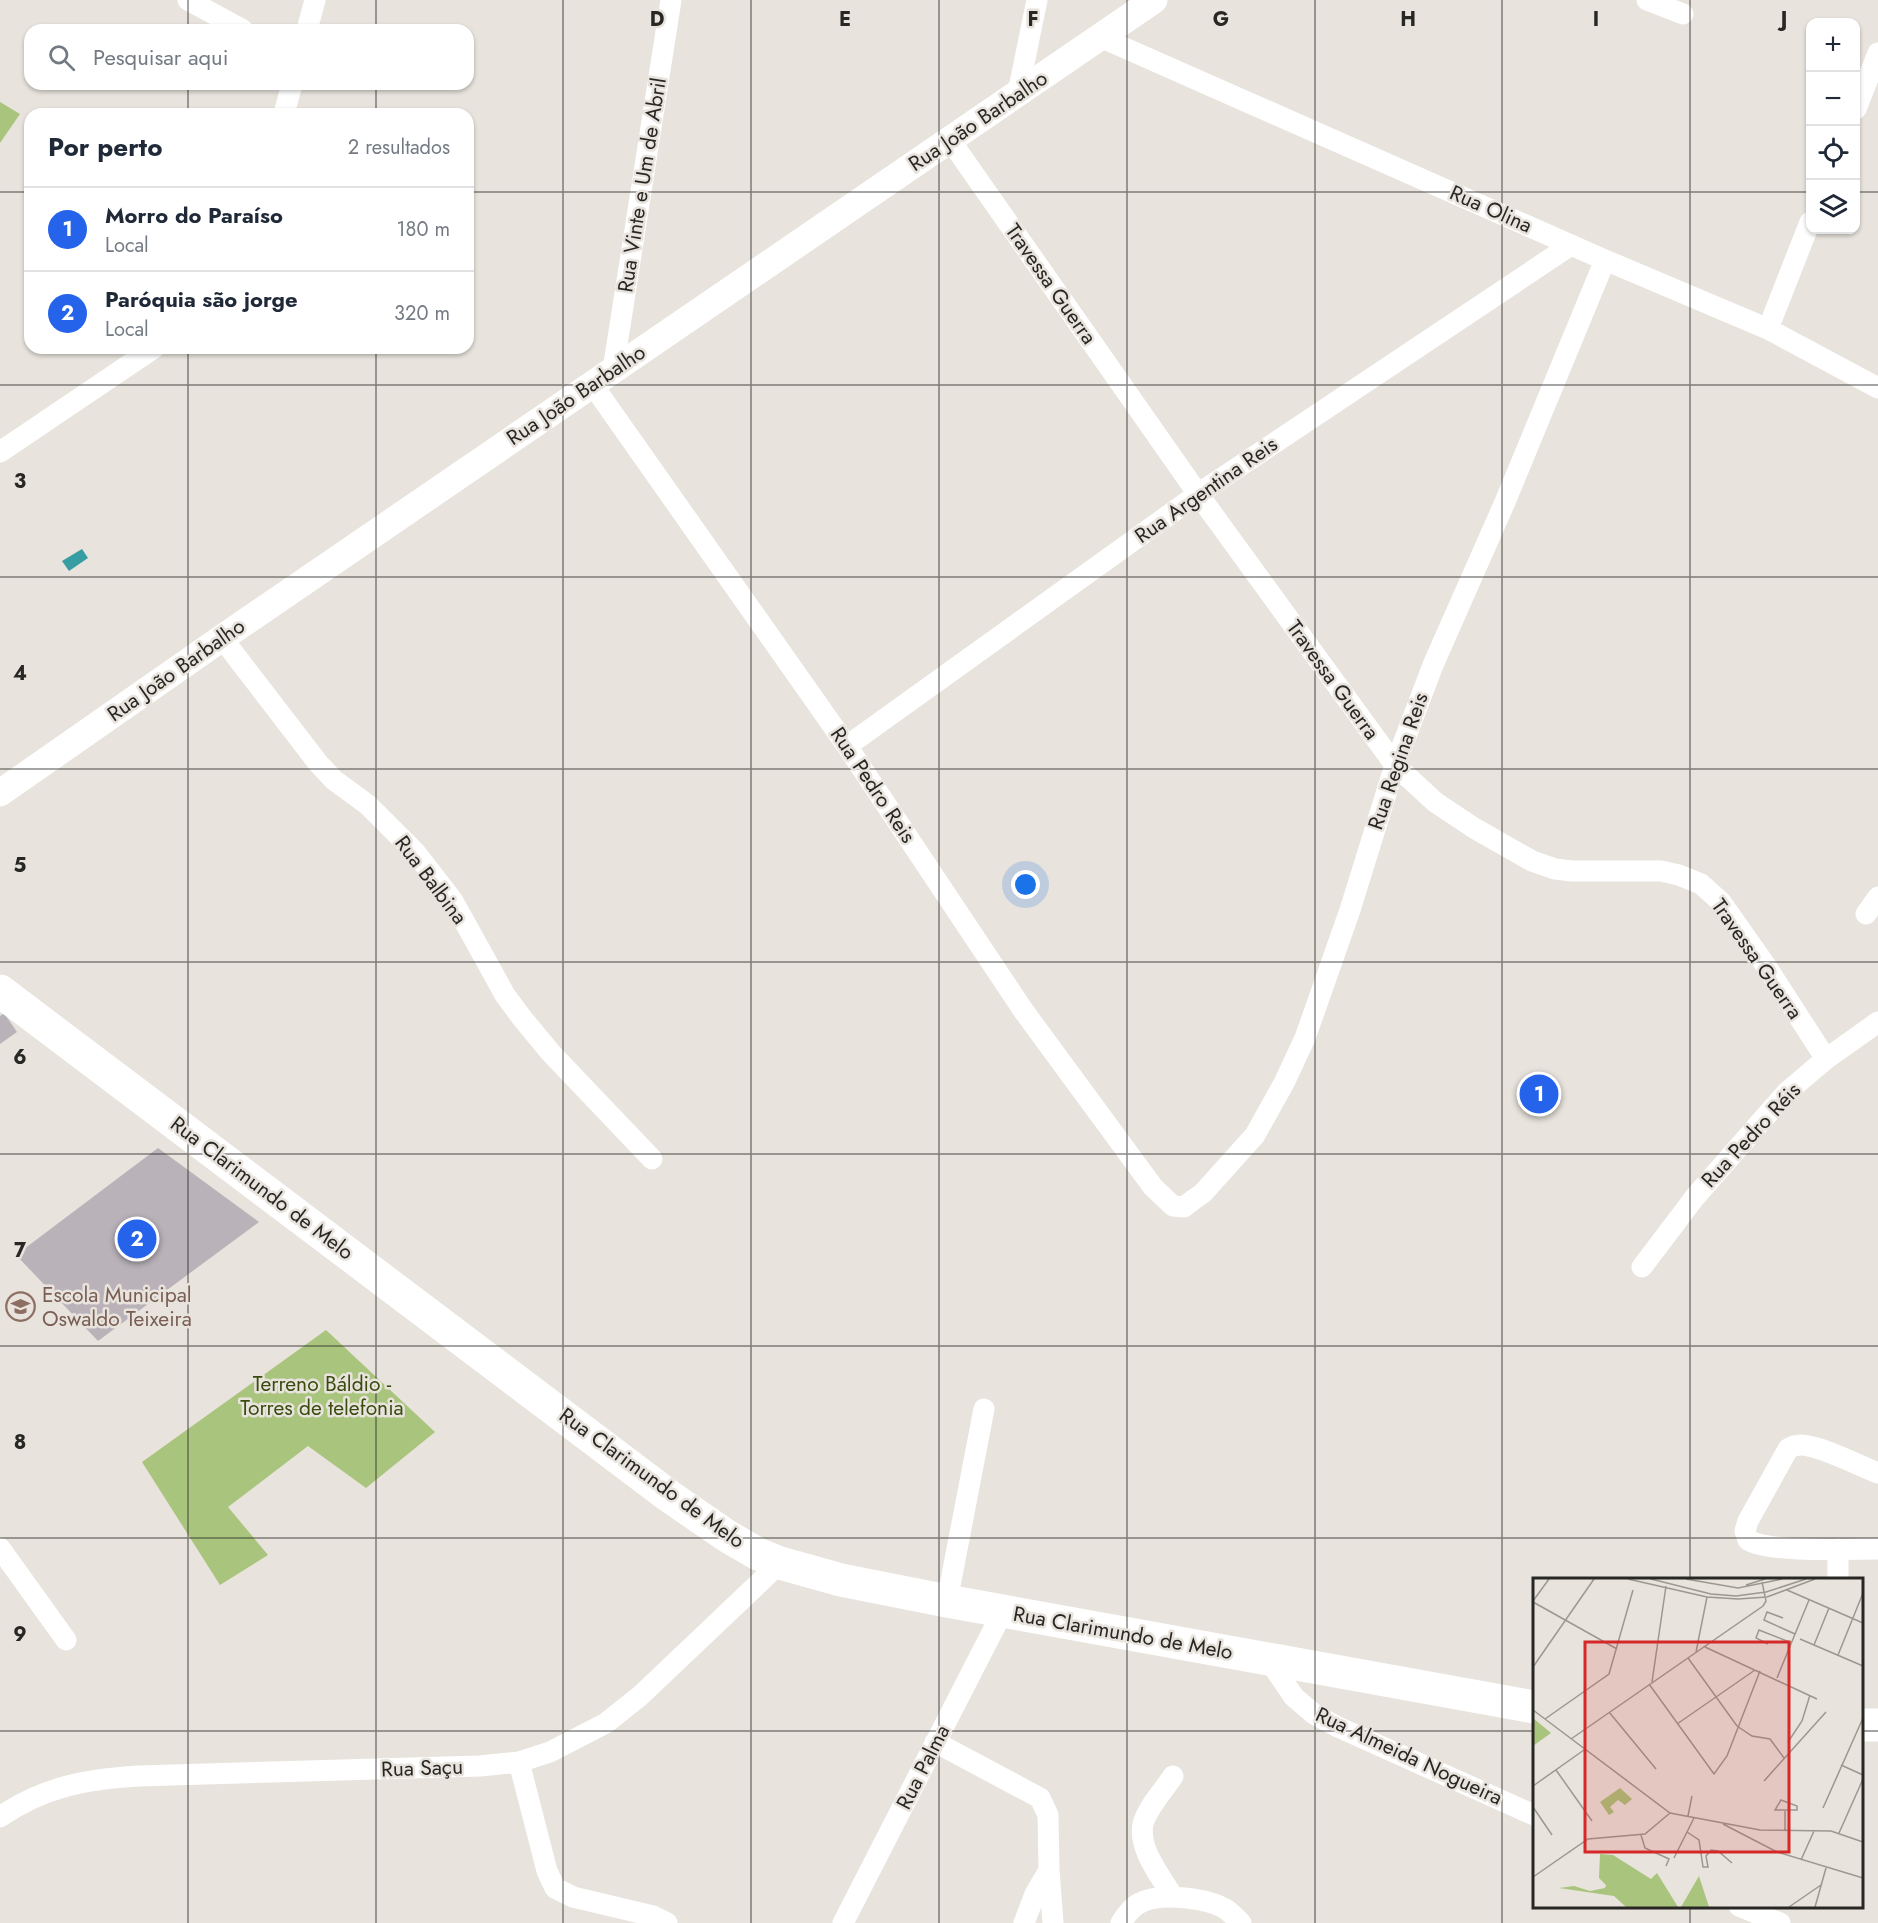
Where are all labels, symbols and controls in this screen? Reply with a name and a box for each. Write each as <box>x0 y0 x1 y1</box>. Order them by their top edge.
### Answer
text: D <box>650 5 664 34</box>
text: E <box>839 5 851 34</box>
text: F <box>1027 5 1039 34</box>
text: G <box>1213 5 1229 34</box>
text: H <box>1400 5 1416 34</box>
text: I <box>1593 5 1599 34</box>
text: J <box>1777 5 1787 34</box>
map controls <box>1806 18 1860 234</box>
button: + <box>1806 18 1860 72</box>
search box <box>24 24 474 90</box>
icon: search <box>45 41 78 74</box>
text: Pesquisar aqui <box>93 41 228 73</box>
street label: Rua João Barbalho <box>902 63 1054 179</box>
button: − <box>1806 72 1860 126</box>
street label: Rua Vinte e Um de Abril <box>610 75 674 295</box>
button: locate <box>1806 126 1860 180</box>
text: Por perto <box>48 128 162 166</box>
text: 2 resultados <box>348 133 450 162</box>
street label: Rua Olina <box>1445 178 1537 240</box>
button: layers <box>1806 180 1860 234</box>
text: Morro do Paraíso <box>105 199 283 231</box>
text: 1 <box>62 215 73 244</box>
text: 180 m <box>396 215 450 244</box>
street label: Travessa Guerra <box>998 218 1104 350</box>
text: Local <box>105 231 149 260</box>
text: Paróquia são jorge <box>105 283 298 315</box>
text: 2 <box>61 299 74 328</box>
text: 320 m <box>394 299 450 328</box>
text: Local <box>105 315 149 344</box>
street label: Rua João Barbalho <box>500 337 652 453</box>
street label: Rua Argentina Reis <box>1129 429 1283 551</box>
text: 3 <box>14 467 26 496</box>
street label: Rua João Barbalho <box>101 611 251 729</box>
street label: Travessa Guerra <box>1279 614 1387 746</box>
text: 4 <box>13 659 27 688</box>
street label: Rua Regina Reis <box>1361 688 1435 834</box>
street label: Rua Pedro Reis <box>823 721 923 849</box>
street label: Rua Balbina <box>388 829 474 931</box>
text: 5 <box>14 851 27 880</box>
your location <box>1011 870 1040 899</box>
street label: Travessa Guerra <box>1704 893 1810 1025</box>
text: 6 <box>13 1043 27 1072</box>
pin: 1 <box>1520 1072 1558 1116</box>
street label: Rua Pedro Réis <box>1694 1076 1808 1194</box>
street label: Rua Clarimundo de Melo <box>164 1109 360 1267</box>
pin: 2 <box>118 1216 156 1262</box>
text: 7 <box>14 1236 27 1265</box>
place label: Escola Municipal Oswaldo Teixeira <box>42 1280 192 1334</box>
school or university icon: Escola Municipal Oswaldo Teixeira <box>5 1291 37 1323</box>
park label: Terreno Báldio - Torres de telefonia <box>240 1369 404 1423</box>
street label: Rua Clarimundo de Melo <box>553 1400 751 1556</box>
text: 8 <box>14 1428 26 1457</box>
inset map <box>1533 1578 1863 1908</box>
street label: Rua Clarimundo de Melo <box>1011 1599 1235 1667</box>
text: 9 <box>13 1620 27 1649</box>
street label: Rua Almeida Nogueira <box>1311 1699 1507 1813</box>
street label: Rua Palma <box>889 1719 957 1815</box>
street label: Rua Saçu <box>381 1752 463 1784</box>

